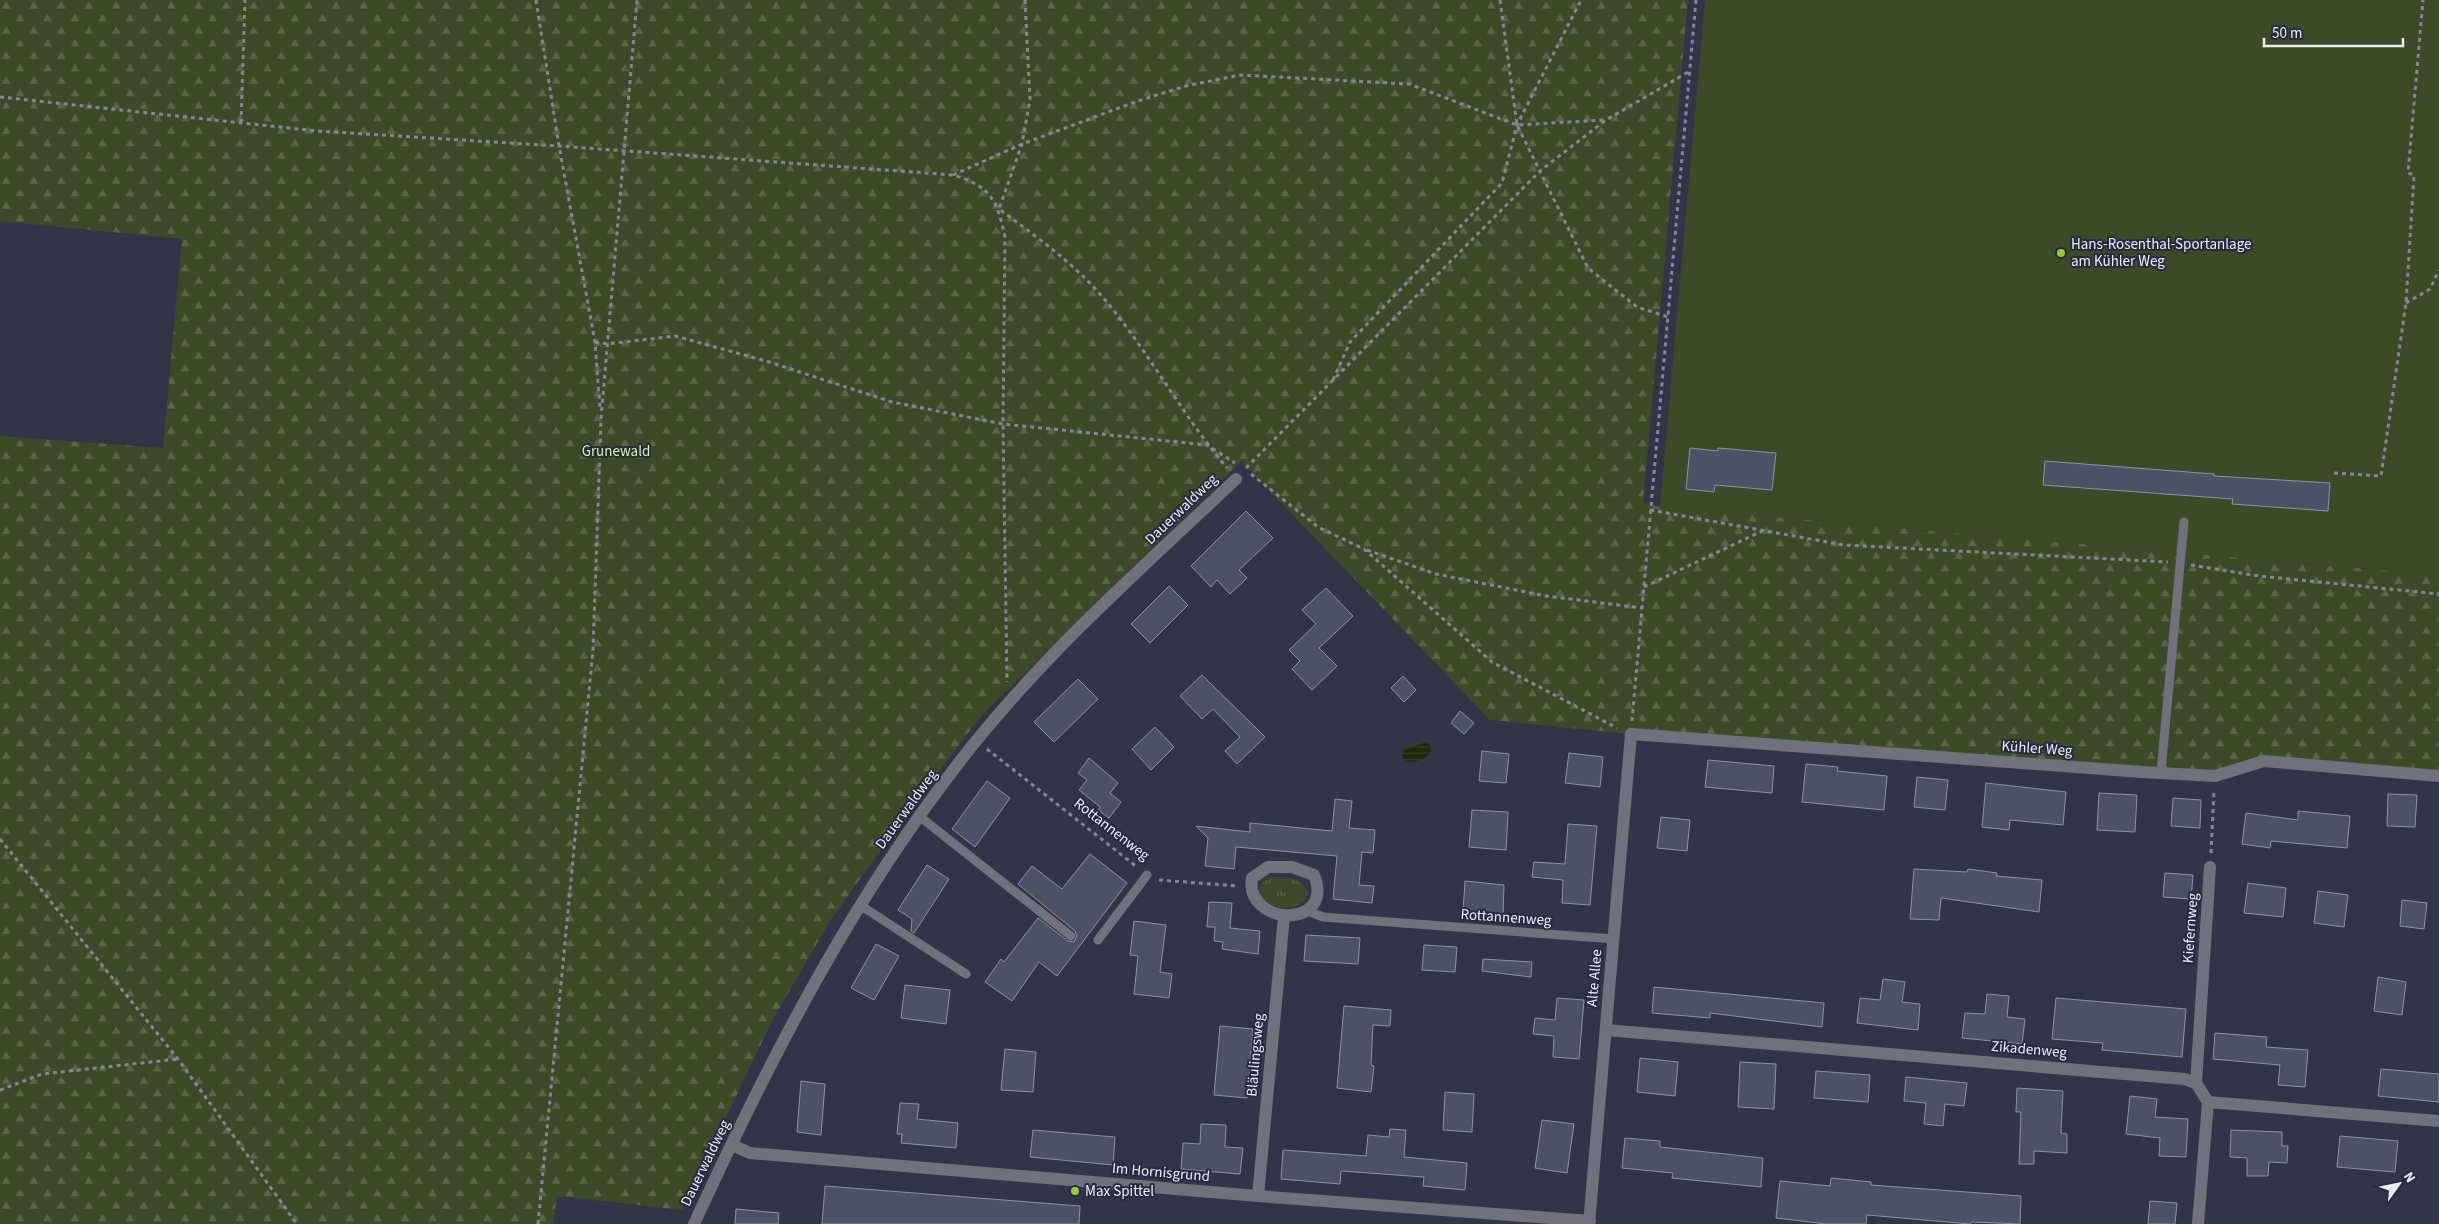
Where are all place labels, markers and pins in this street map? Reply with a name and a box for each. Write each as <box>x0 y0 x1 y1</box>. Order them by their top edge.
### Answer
place label: Hans-Rosenthal-Sportanlage am Kühler Weg <box>2071 234 2251 272</box>
marker: Hans-Rosenthal-Sportanlage am Kühler Weg <box>2055 247 2067 259</box>
place label: Max Spittel <box>1085 1181 1154 1202</box>
marker: Max Spittel <box>1069 1185 1081 1197</box>

